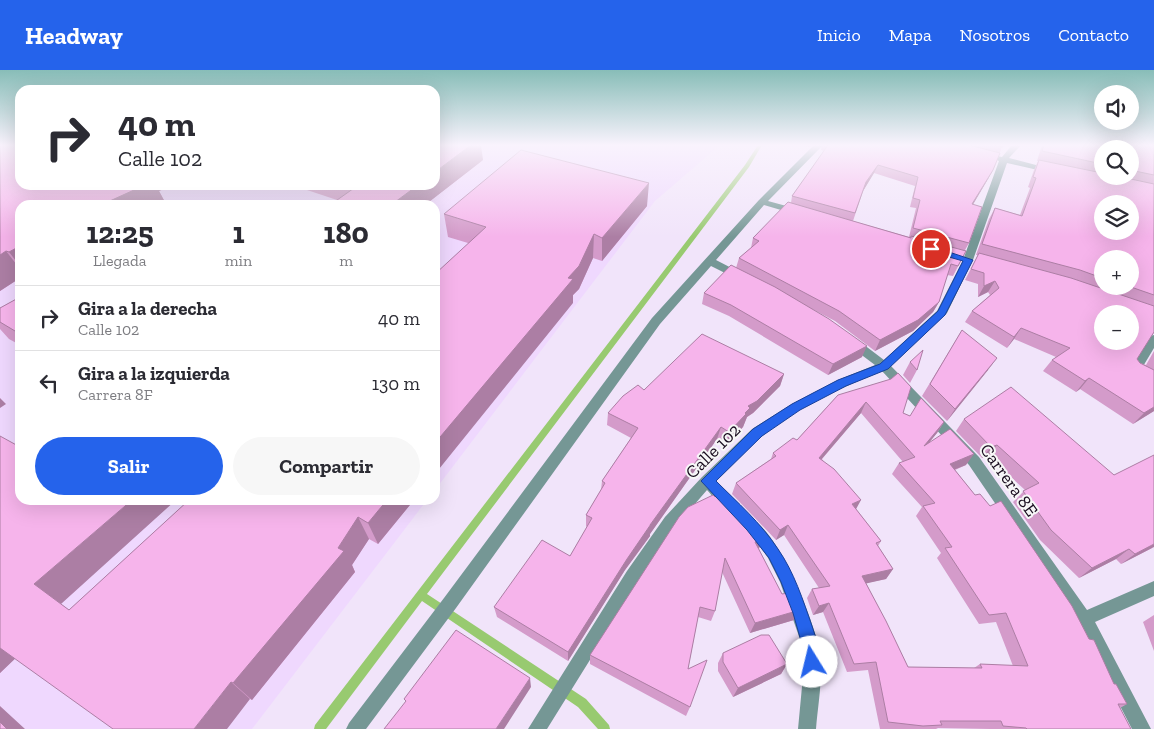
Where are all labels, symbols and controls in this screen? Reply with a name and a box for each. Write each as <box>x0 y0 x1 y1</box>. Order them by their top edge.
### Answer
text: Headway <box>25 21 123 50</box>
text: Inicio <box>817 24 861 46</box>
text: Mapa <box>889 24 932 46</box>
text: Nosotros <box>960 24 1030 46</box>
text: Contacto <box>1058 24 1129 46</box>
map controls <box>1094 85 1139 350</box>
button: sound <box>1094 85 1139 130</box>
text: 40 m <box>118 103 195 145</box>
icon: right <box>35 105 100 170</box>
button: search <box>1094 140 1139 185</box>
text: Calle 102 <box>118 145 202 172</box>
button: layers <box>1094 195 1139 240</box>
text: 12:25 <box>86 215 154 251</box>
text: 1 <box>232 215 245 251</box>
text: 180 <box>323 215 369 251</box>
pin <box>910 228 952 270</box>
icon: arrive <box>917 235 945 263</box>
button: + <box>1094 250 1139 295</box>
text: Llegada <box>93 251 147 270</box>
text: min <box>225 251 252 270</box>
text: m <box>339 251 353 270</box>
text: Gira a la derecha <box>78 297 217 320</box>
icon: right <box>35 304 63 332</box>
button: − <box>1094 305 1139 350</box>
text: 40 m <box>378 307 420 330</box>
text: Calle 102 <box>78 320 139 339</box>
text: Gira a la izquierda <box>78 362 230 385</box>
icon: left <box>35 369 63 397</box>
text: 130 m <box>372 372 420 395</box>
text: Carrera 8F <box>78 385 153 404</box>
street label: Calle 102 <box>681 419 745 483</box>
button: Salir <box>35 437 223 495</box>
button: Compartir <box>233 437 420 495</box>
street label: Carrera 8E <box>975 439 1043 521</box>
position arrow <box>785 635 837 687</box>

